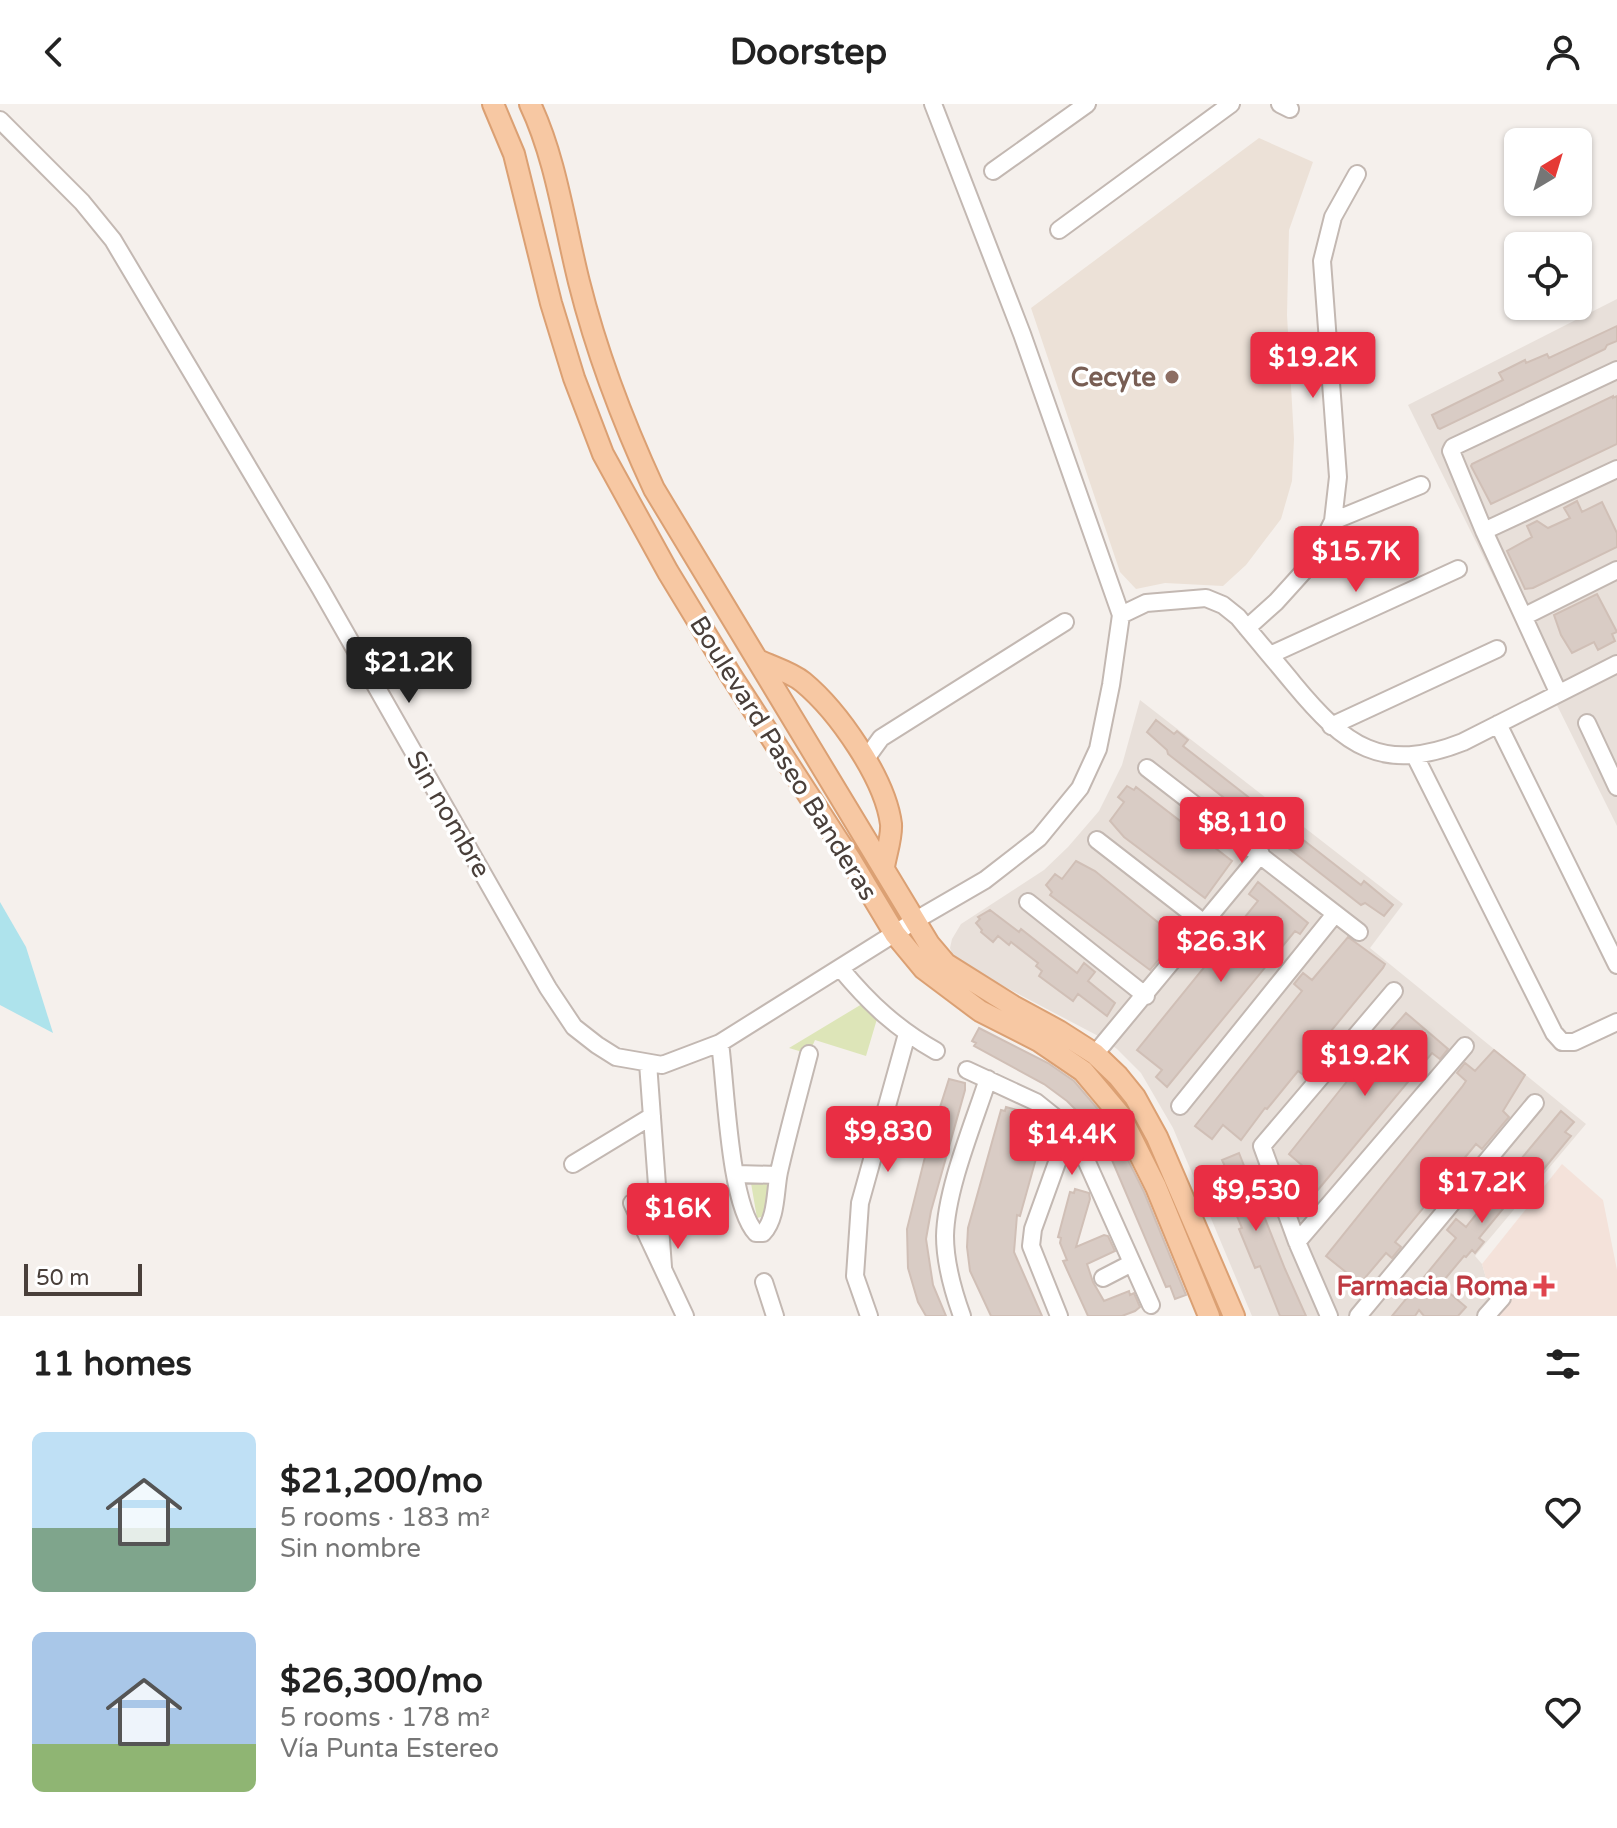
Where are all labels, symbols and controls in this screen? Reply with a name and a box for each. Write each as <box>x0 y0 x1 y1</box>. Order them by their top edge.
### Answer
icon: back <box>32 30 76 74</box>
icon: person <box>1541 30 1585 74</box>
text: Doorstep <box>730 31 887 74</box>
north arrow <box>1504 128 1592 216</box>
map controls <box>1504 128 1592 320</box>
button: locate <box>1504 232 1592 320</box>
pin: $19.2K <box>1248 332 1378 400</box>
text: $19.2K <box>1268 342 1358 373</box>
place label: Cecyte <box>1071 362 1156 393</box>
marker: Cecyte <box>1163 368 1181 386</box>
pin: $15.7K <box>1291 526 1421 594</box>
text: $15.7K <box>1312 536 1400 567</box>
street label: Boulevard Paseo Banderas <box>683 610 884 906</box>
pin: $21.2K <box>344 637 474 705</box>
text: $21.2K <box>364 647 454 678</box>
street label: Sin nombre <box>400 745 497 883</box>
pin: $8,110 <box>1177 797 1307 865</box>
text: $8,110 <box>1198 807 1286 838</box>
pin: $26.3K <box>1156 916 1286 984</box>
text: $26.3K <box>1176 926 1266 957</box>
pin: $19.2K <box>1300 1030 1430 1098</box>
text: $19.2K <box>1320 1040 1410 1071</box>
pin: $9,830 <box>823 1106 953 1174</box>
pin: $14.4K <box>1007 1109 1137 1177</box>
text: $9,830 <box>844 1116 932 1147</box>
text: $14.4K <box>1028 1119 1116 1150</box>
pin: $17.2K <box>1417 1157 1547 1225</box>
pin: $9,530 <box>1191 1165 1321 1233</box>
text: $17.2K <box>1438 1167 1526 1198</box>
text: $9,530 <box>1212 1175 1300 1206</box>
pin: $16K <box>631 1183 725 1251</box>
text: $16K <box>645 1193 711 1224</box>
scale bar <box>24 1260 142 1296</box>
text: 50 m <box>36 1265 90 1291</box>
place label: Farmacia Roma <box>1337 1271 1528 1302</box>
marker: Farmacia Roma <box>1535 1277 1553 1295</box>
icon: filters <box>1541 1342 1585 1386</box>
text: 11 homes <box>32 1344 192 1385</box>
text: $21,200/mo <box>280 1461 483 1502</box>
icon: home <box>96 1464 192 1560</box>
icon: heart <box>1541 1490 1585 1534</box>
text: 5 rooms · 183 m² <box>280 1502 490 1533</box>
text: Sin nombre <box>280 1533 421 1564</box>
text: $26,300/mo <box>280 1661 483 1702</box>
icon: home <box>96 1664 192 1760</box>
icon: heart <box>1541 1690 1585 1734</box>
text: 5 rooms · 178 m² <box>280 1702 490 1733</box>
text: Vía Punta Estereo <box>280 1733 499 1764</box>

